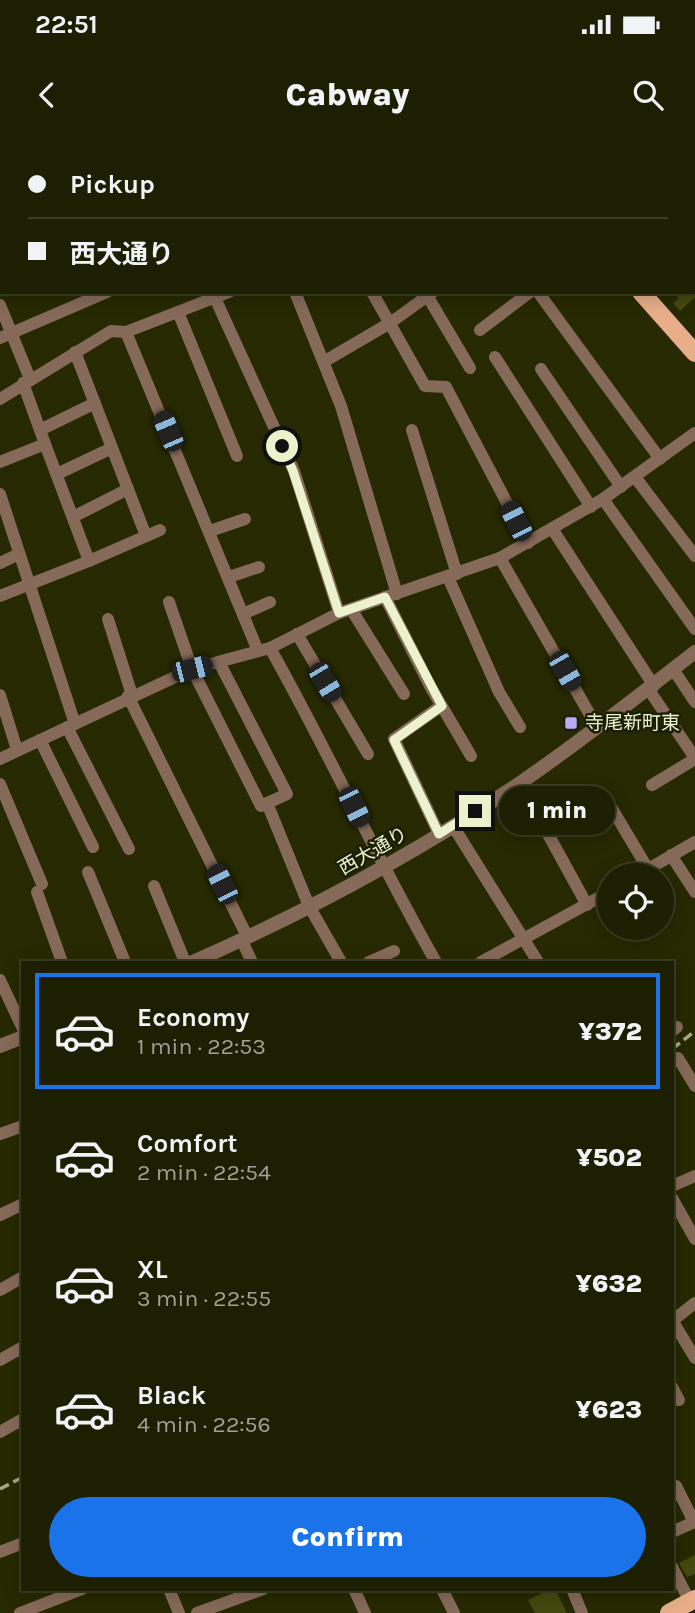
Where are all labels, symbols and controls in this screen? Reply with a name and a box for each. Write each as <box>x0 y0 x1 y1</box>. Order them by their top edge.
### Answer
text: 22:51 <box>35 9 98 40</box>
icon: back <box>28 76 66 114</box>
text: Cabway <box>286 76 409 113</box>
icon: search <box>629 76 667 114</box>
text: Pickup <box>70 169 155 200</box>
text: 西大通り <box>70 239 174 270</box>
car <box>151 408 186 454</box>
route start <box>266 430 298 462</box>
car <box>498 498 535 544</box>
car <box>546 648 585 694</box>
car <box>170 654 215 684</box>
car <box>306 659 345 705</box>
place label: 寺尾新町東 <box>585 712 680 734</box>
marker: 寺尾新町東 <box>563 715 579 731</box>
car <box>336 784 373 830</box>
callout: 1 min <box>500 786 615 836</box>
route end <box>459 795 491 827</box>
text: 1 min <box>527 797 587 824</box>
street label: 西大通り <box>335 822 411 880</box>
car <box>204 861 241 907</box>
map controls <box>597 863 674 940</box>
button: locate <box>597 863 674 940</box>
icon: car <box>53 1000 116 1063</box>
text: Economy <box>137 1002 249 1033</box>
text: ¥372 <box>579 1016 642 1047</box>
text: 1 min · 22:53 <box>137 1033 266 1060</box>
icon: car <box>53 1126 116 1189</box>
text: Comfort <box>137 1128 238 1159</box>
text: ¥502 <box>576 1142 642 1173</box>
text: 2 min · 22:54 <box>137 1159 271 1186</box>
icon: car <box>53 1252 116 1315</box>
text: XL <box>137 1254 168 1285</box>
text: ¥632 <box>576 1268 642 1299</box>
text: 3 min · 22:55 <box>137 1285 271 1312</box>
icon: car <box>53 1378 116 1441</box>
text: Black <box>137 1380 206 1411</box>
text: ¥623 <box>576 1394 642 1425</box>
text: 4 min · 22:56 <box>137 1411 271 1438</box>
button: Confirm <box>49 1497 646 1577</box>

